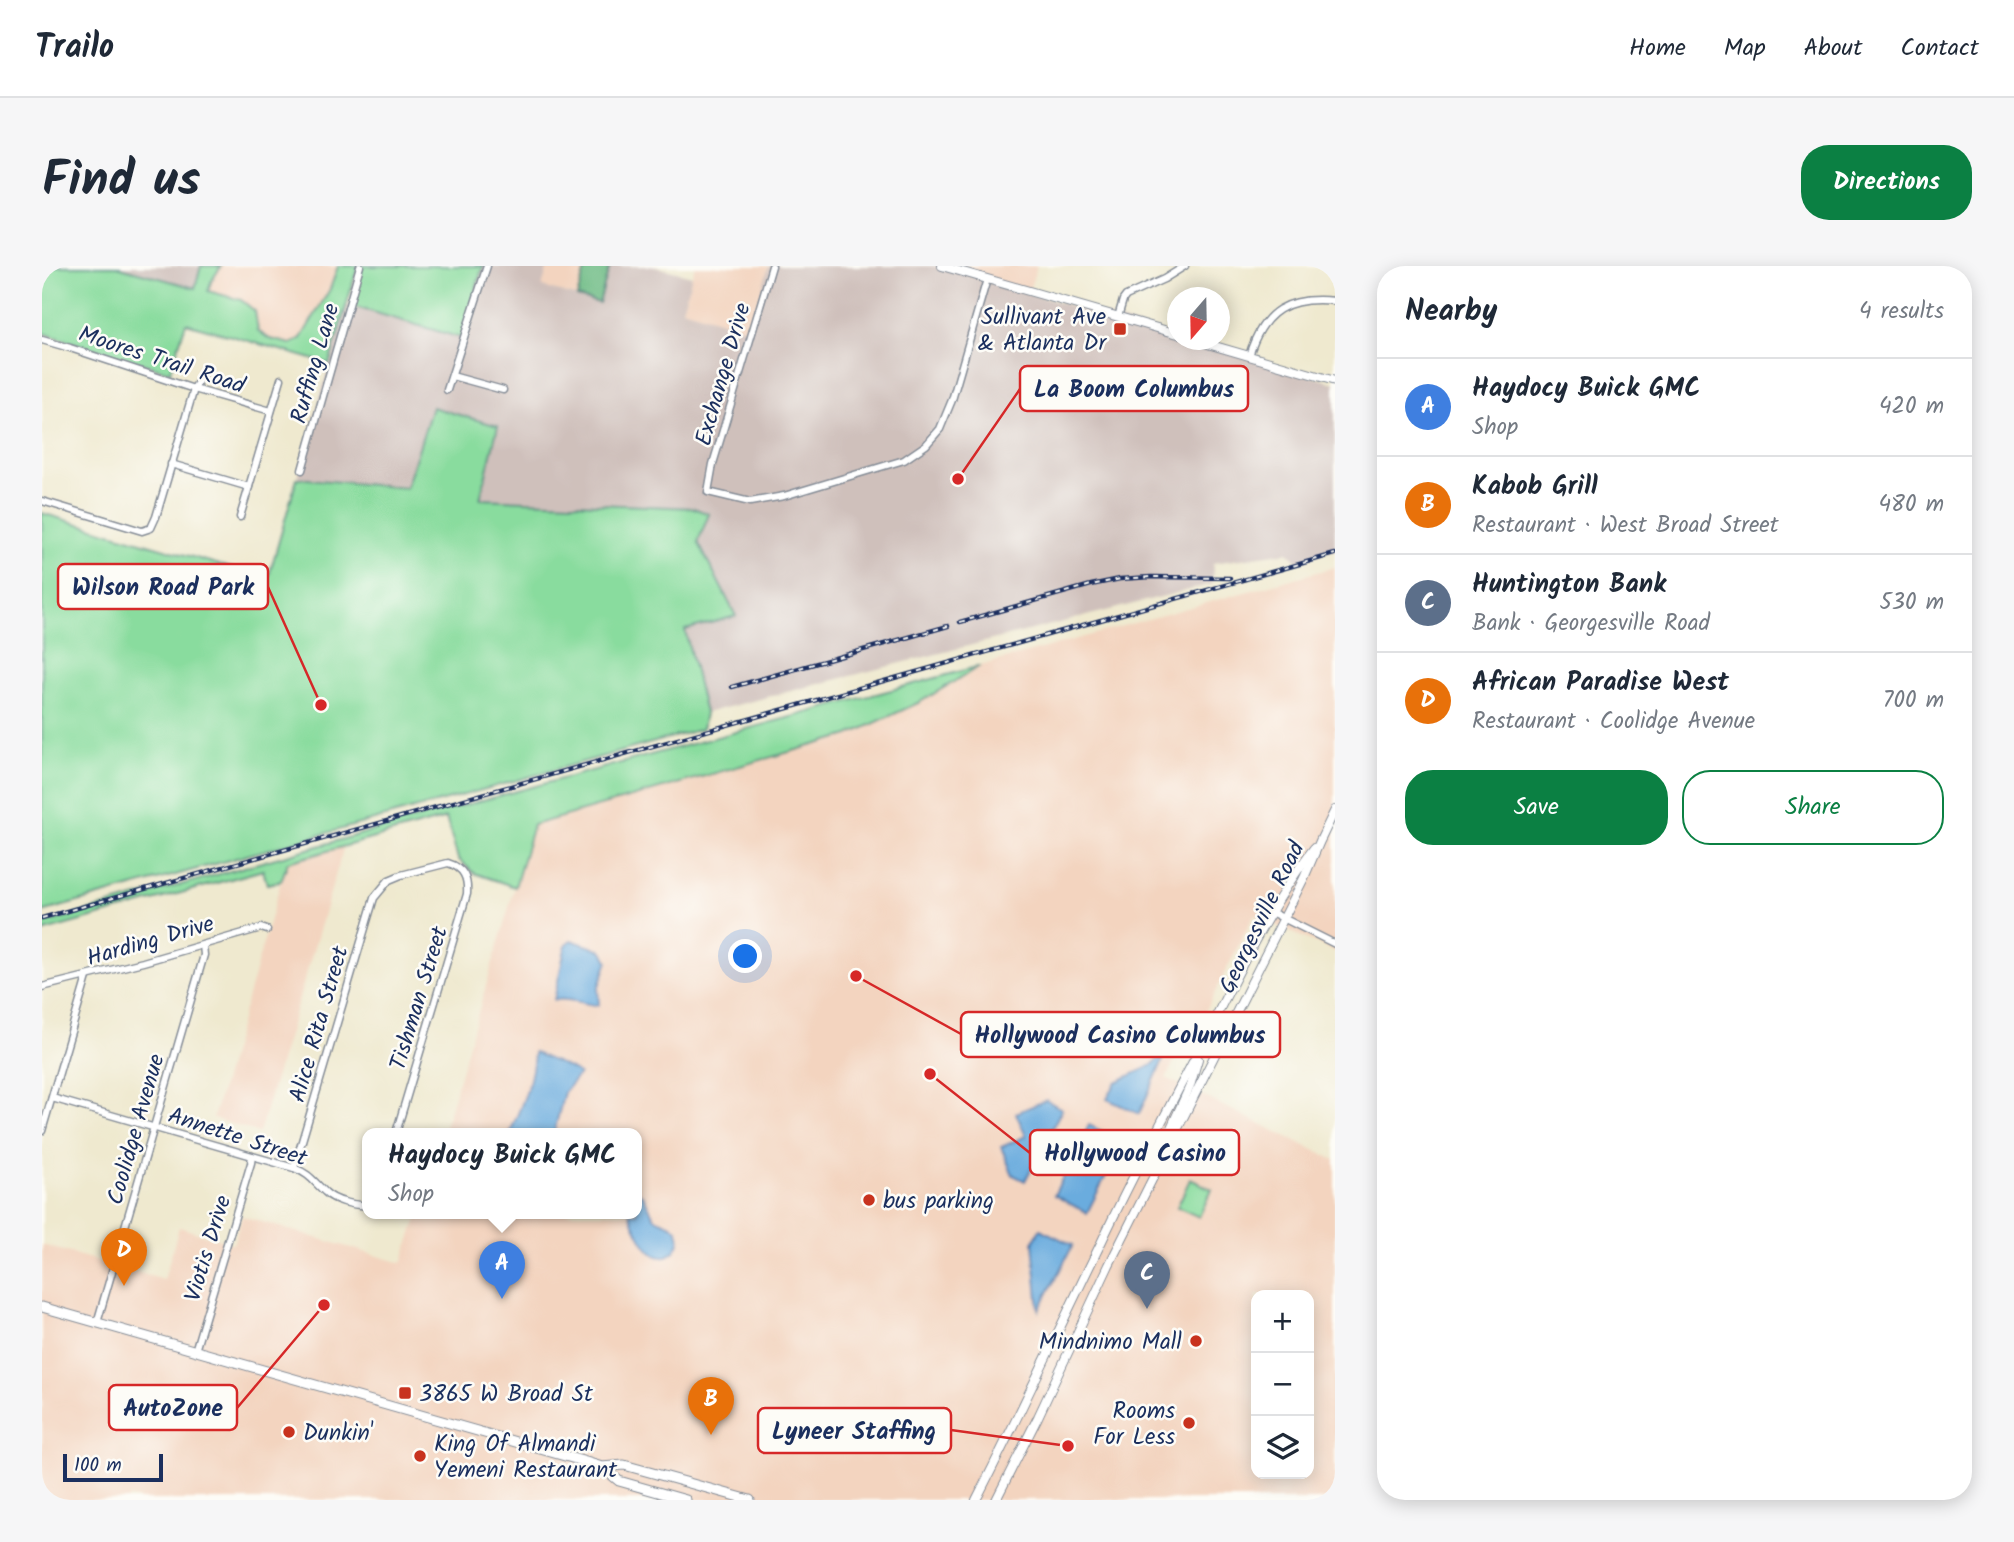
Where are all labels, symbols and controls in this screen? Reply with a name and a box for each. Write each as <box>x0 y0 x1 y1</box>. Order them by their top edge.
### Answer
text: Trailo <box>35 22 114 75</box>
text: Home <box>1629 29 1686 68</box>
text: Map <box>1724 29 1766 68</box>
text: About <box>1804 29 1862 68</box>
text: Contact <box>1900 29 1979 68</box>
text: Find us <box>42 143 200 221</box>
button: Directions <box>1801 145 1972 220</box>
north arrow <box>1167 287 1230 350</box>
text: Nearby <box>1405 288 1497 336</box>
text: 4 results <box>1859 294 1944 330</box>
street label: Ruffing Lane <box>282 299 350 428</box>
street label: Exchange Drive <box>686 299 762 450</box>
place label: Sullivant Ave & Atlanta Dr <box>978 300 1107 362</box>
street label: Moores Trail Road <box>73 317 250 405</box>
marker: Sullivant Ave & Atlanta Dr <box>1112 321 1128 337</box>
callout: La Boom Columbus <box>1020 366 1248 411</box>
text: Haydocy Buick GMC <box>1472 368 1700 410</box>
text: La Boom Columbus <box>1034 371 1234 410</box>
text: A <box>1421 389 1435 425</box>
text: 420 m <box>1879 389 1944 425</box>
text: Shop <box>1472 410 1518 446</box>
text: Kabob Grill <box>1472 466 1598 508</box>
text: B <box>1421 487 1435 523</box>
text: 480 m <box>1878 487 1944 523</box>
text: Restaurant · West Broad Street <box>1472 508 1779 544</box>
callout: Wilson Road Park <box>58 564 268 609</box>
text: Huntington Bank <box>1472 564 1666 606</box>
text: Wilson Road Park <box>72 569 255 608</box>
text: C <box>1421 585 1435 621</box>
text: 530 m <box>1879 585 1944 621</box>
text: Bank · Georgesville Road <box>1472 606 1710 642</box>
text: African Paradise West <box>1472 662 1729 704</box>
text: D <box>1420 683 1436 719</box>
text: 700 m <box>1883 683 1944 719</box>
text: Restaurant · Coolidge Avenue <box>1472 704 1755 740</box>
button: Save <box>1405 770 1668 845</box>
button: Share <box>1682 770 1944 845</box>
street label: Georgesville Road <box>1210 835 1316 1000</box>
street label: Harding Drive <box>83 907 219 977</box>
street label: Tishman Street <box>381 921 459 1075</box>
your location <box>728 939 762 973</box>
street label: Alice Rita Street <box>280 941 360 1107</box>
callout: Hollywood Casino Columbus <box>961 1012 1280 1057</box>
text: Hollywood Casino Columbus <box>975 1017 1265 1056</box>
street label: Coolidge Avenue <box>98 1050 176 1209</box>
street label: Annette Street <box>163 1098 313 1178</box>
popup <box>362 1128 642 1219</box>
callout: Hollywood Casino <box>1030 1130 1239 1175</box>
text: Haydocy Buick GMC <box>388 1135 616 1177</box>
text: Hollywood Casino <box>1044 1135 1226 1174</box>
text: Shop <box>388 1177 434 1213</box>
place label: bus parking <box>883 1184 994 1220</box>
street label: Viotis Drive <box>176 1191 242 1306</box>
marker: bus parking <box>861 1192 877 1208</box>
pin: D <box>101 1228 147 1286</box>
pin: A <box>479 1241 525 1299</box>
pin: C <box>1124 1251 1170 1309</box>
map controls <box>1251 1290 1314 1479</box>
button: + <box>1251 1290 1314 1353</box>
place label: Mindnimo Mall <box>1039 1325 1182 1361</box>
marker: Mindnimo Mall <box>1188 1333 1204 1349</box>
button: − <box>1251 1353 1314 1416</box>
place label: 3865 W Broad St <box>419 1377 594 1413</box>
pin: B <box>688 1377 734 1435</box>
callout: AutoZone <box>109 1385 237 1430</box>
marker: 3865 W Broad St <box>397 1385 413 1401</box>
text: AutoZone <box>123 1390 223 1429</box>
place label: Rooms For Less <box>1093 1394 1175 1456</box>
callout: Lyneer Staffing <box>758 1408 951 1453</box>
text: Lyneer Staffing <box>772 1413 936 1452</box>
marker: Rooms For Less <box>1181 1415 1197 1431</box>
place label: Dunkin' <box>303 1416 374 1452</box>
button: layers <box>1251 1416 1314 1479</box>
marker: Dunkin' <box>281 1424 297 1440</box>
place label: King Of Almandi Yemeni Restaurant <box>434 1427 618 1489</box>
marker: King Of Almandi Yemeni Restaurant <box>412 1448 428 1464</box>
scale bar <box>63 1451 163 1483</box>
text: 100 m <box>74 1451 122 1481</box>

